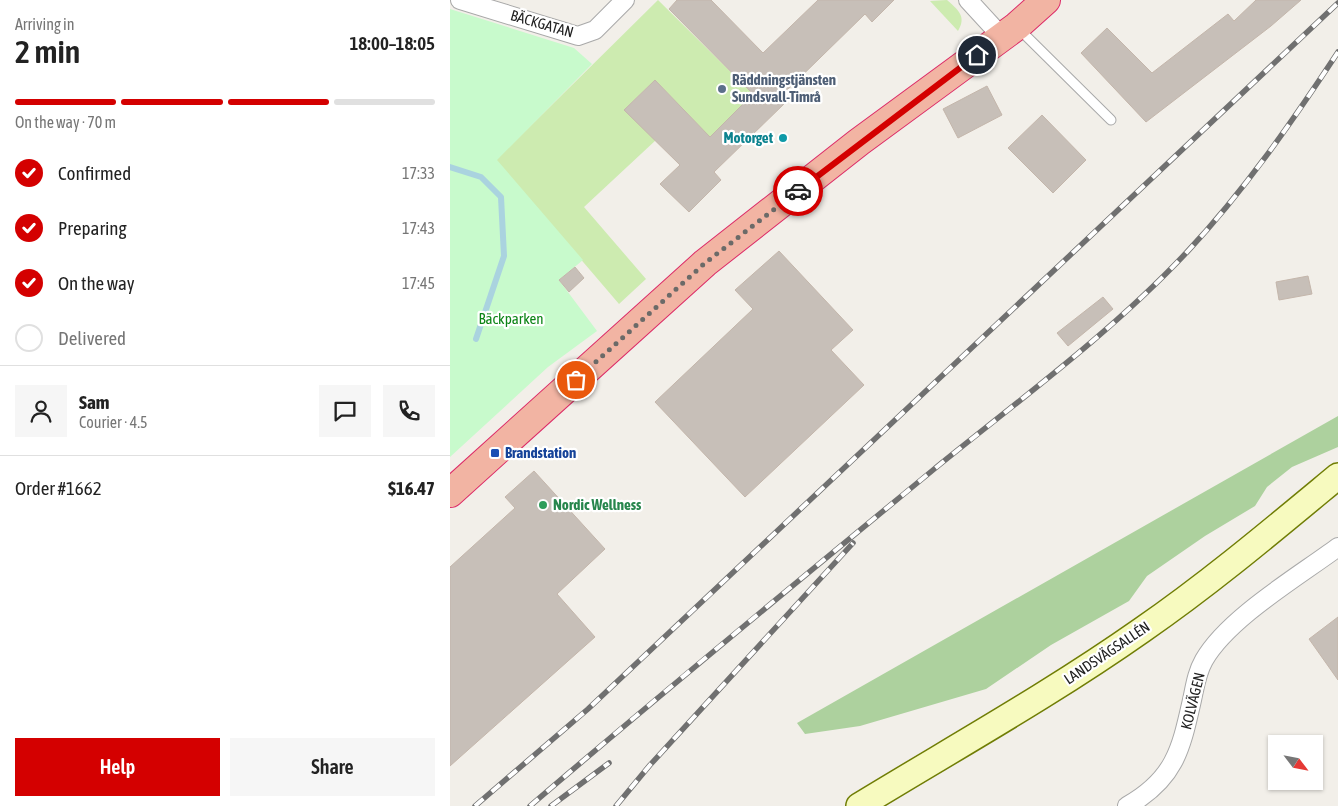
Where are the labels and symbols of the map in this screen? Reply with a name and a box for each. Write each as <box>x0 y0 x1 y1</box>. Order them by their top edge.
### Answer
street label: BÄCKGATAN <box>509 6 576 41</box>
pin <box>956 34 998 76</box>
place label: Räddningstjänsten Sundsvall-Timrå <box>732 71 836 105</box>
marker: Räddningstjänsten Sundsvall-Timrå <box>716 83 728 95</box>
place label: Motorget <box>723 129 774 146</box>
marker: Motorget <box>777 132 789 144</box>
courier <box>773 166 823 216</box>
park label: Bäckparken <box>478 310 544 327</box>
pin <box>555 359 597 401</box>
place label: Brandstation <box>505 444 576 461</box>
marker: Brandstation <box>489 447 501 459</box>
place label: Nordic Wellness <box>553 496 642 513</box>
marker: Nordic Wellness <box>537 499 549 511</box>
street label: LANDSVÄGSALLÉN <box>1061 618 1153 687</box>
street label: KOLVÄGEN <box>1177 671 1208 731</box>
north arrow <box>1268 735 1322 790</box>

